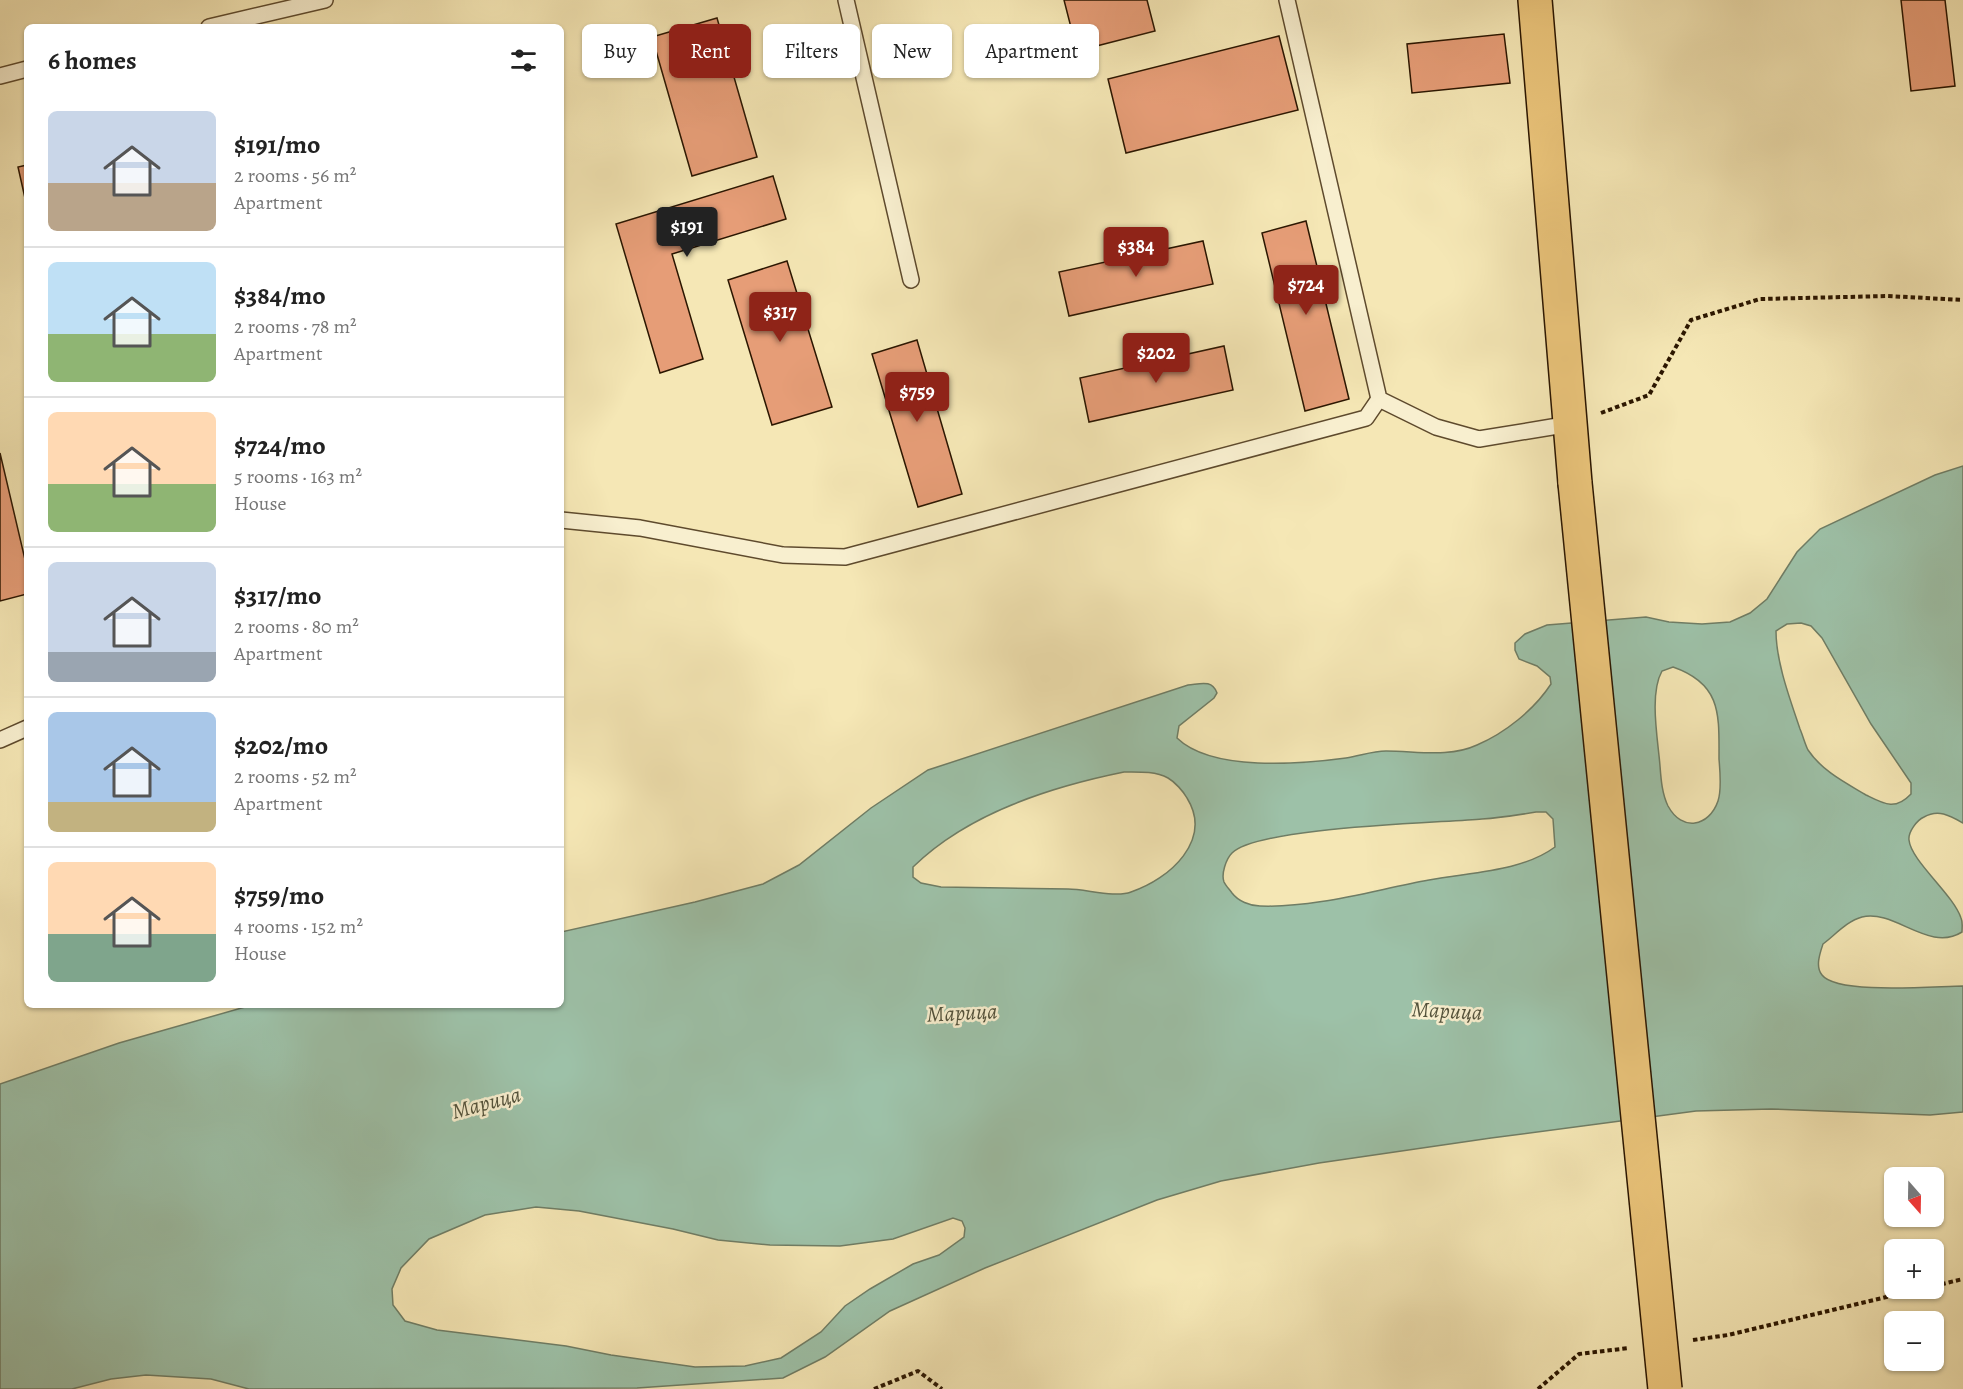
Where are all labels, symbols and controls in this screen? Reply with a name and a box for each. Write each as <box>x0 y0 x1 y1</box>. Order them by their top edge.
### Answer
chip: Buy <box>582 24 657 78</box>
chip: Rent <box>669 24 751 78</box>
chip: Filters <box>763 24 860 78</box>
chip: New <box>872 24 952 78</box>
chip: Apartment <box>964 24 1099 78</box>
text: 6 homes <box>48 43 137 78</box>
icon: filters <box>507 44 540 77</box>
text: $191/mo <box>234 127 321 162</box>
icon: home <box>96 135 168 207</box>
text: 2 rooms · 56 m² <box>234 162 356 189</box>
text: Apartment <box>234 189 323 216</box>
pin: $191 <box>651 207 723 258</box>
text: $191 <box>671 213 703 240</box>
pin: $384 <box>1100 227 1172 278</box>
text: $384 <box>1118 233 1154 260</box>
pin: $724 <box>1270 265 1342 316</box>
text: $724 <box>1288 271 1324 298</box>
text: $384/mo <box>234 278 326 313</box>
icon: home <box>96 286 168 358</box>
pin: $317 <box>744 292 816 343</box>
text: $317 <box>763 298 797 325</box>
text: 2 rooms · 78 m² <box>234 313 357 340</box>
pin: $202 <box>1120 333 1192 384</box>
text: $202 <box>1137 339 1175 366</box>
text: Apartment <box>234 340 323 367</box>
pin: $759 <box>881 372 953 423</box>
text: $759 <box>899 378 935 405</box>
text: $724/mo <box>234 428 326 463</box>
icon: home <box>96 436 168 508</box>
text: 5 rooms · 163 m² <box>234 463 362 490</box>
text: House <box>234 490 286 517</box>
text: $317/mo <box>234 578 321 613</box>
icon: home <box>96 586 168 658</box>
text: 2 rooms · 80 m² <box>234 613 359 640</box>
text: Apartment <box>234 640 323 667</box>
text: $202/mo <box>234 728 328 763</box>
icon: home <box>96 736 168 808</box>
text: 2 rooms · 52 m² <box>234 763 357 790</box>
text: Apartment <box>234 790 323 817</box>
text: $759/mo <box>234 878 324 913</box>
icon: home <box>96 886 168 958</box>
text: 4 rooms · 152 m² <box>234 913 363 940</box>
text: House <box>234 940 286 967</box>
water label: Марица <box>1411 994 1483 1028</box>
water label: Марица <box>926 996 998 1030</box>
water label: Марица <box>448 1079 524 1127</box>
north arrow <box>1884 1167 1944 1227</box>
map controls <box>1884 1167 1944 1371</box>
button: + <box>1884 1239 1944 1299</box>
button: − <box>1884 1311 1944 1371</box>

